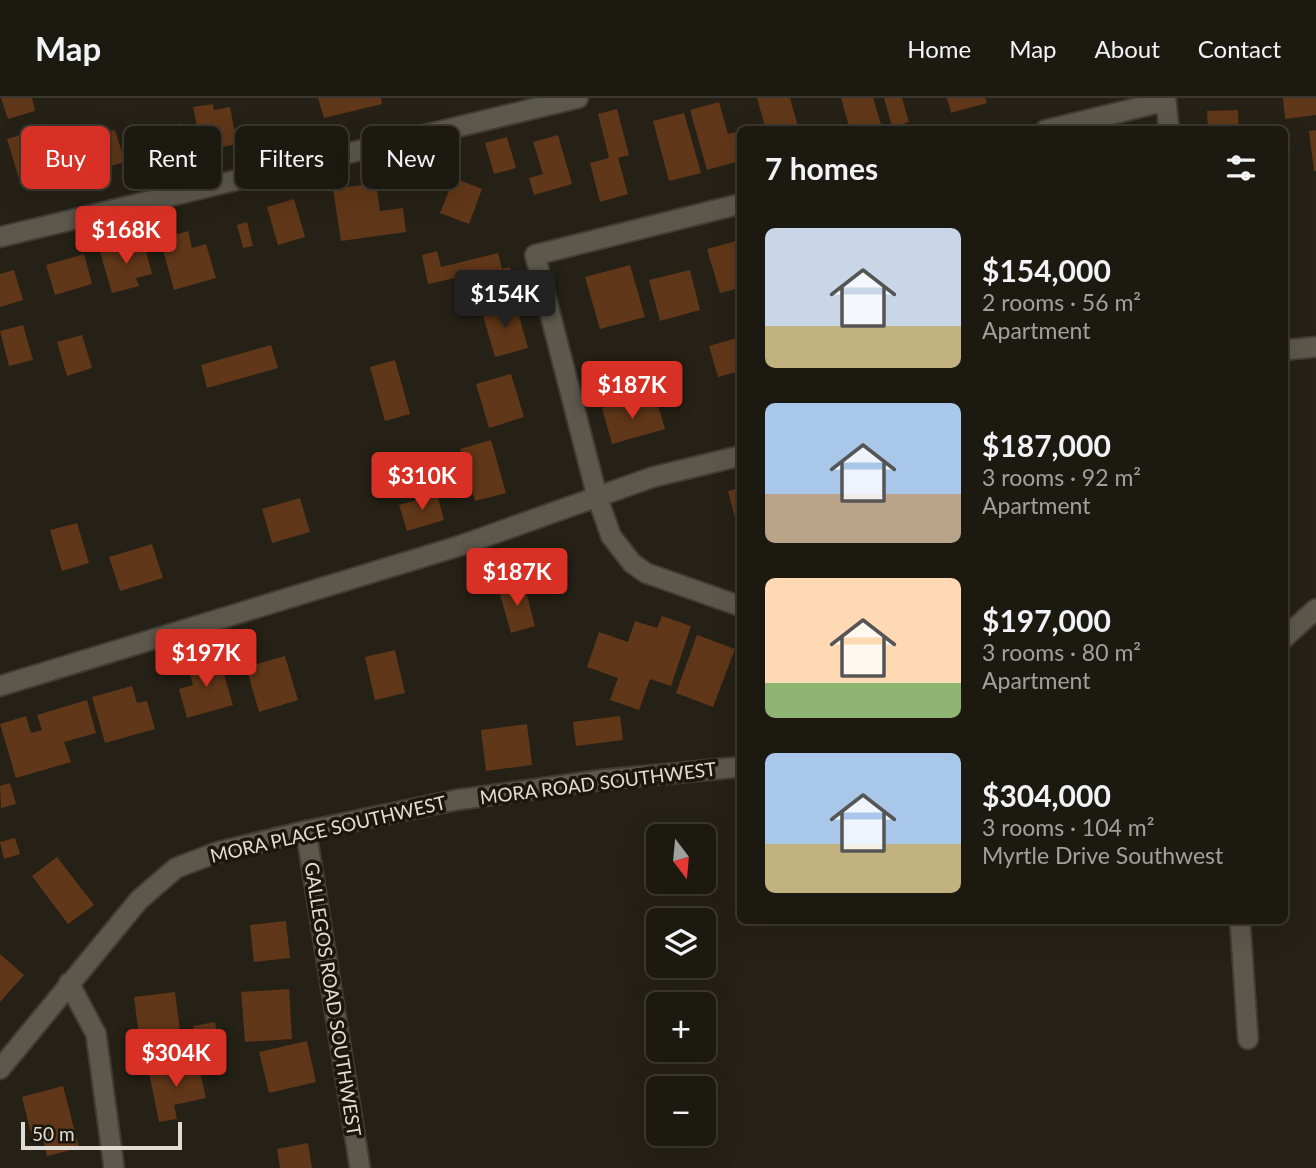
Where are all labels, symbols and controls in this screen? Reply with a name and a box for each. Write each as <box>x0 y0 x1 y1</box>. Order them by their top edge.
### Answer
text: Map <box>35 28 101 68</box>
text: Home <box>907 34 971 63</box>
text: Map <box>1009 34 1057 63</box>
text: About <box>1095 34 1160 63</box>
text: Contact <box>1198 34 1281 63</box>
chip: Buy <box>21 126 110 189</box>
chip: Rent <box>124 126 221 189</box>
chip: Filters <box>235 126 348 189</box>
chip: New <box>362 126 459 189</box>
icon: filters <box>1222 149 1260 187</box>
text: 7 homes <box>765 150 878 186</box>
pin: $168K <box>77 206 175 266</box>
text: $168K <box>91 215 161 243</box>
text: $154,000 <box>982 252 1111 288</box>
icon: home <box>821 256 905 340</box>
pin: $154K <box>456 271 554 330</box>
text: $154K <box>470 279 540 307</box>
text: 2 rooms · 56 m² <box>982 288 1141 316</box>
text: Apartment <box>982 316 1090 344</box>
pin: $187K <box>583 362 681 421</box>
text: $187K <box>597 370 667 398</box>
text: $187,000 <box>982 427 1111 463</box>
icon: home <box>821 431 905 515</box>
pin: $310K <box>373 452 471 512</box>
text: $310K <box>387 461 457 489</box>
text: 3 rooms · 92 m² <box>982 463 1141 491</box>
text: Apartment <box>982 491 1090 519</box>
pin: $187K <box>468 548 566 608</box>
text: $187K <box>482 557 552 585</box>
text: $197,000 <box>982 602 1111 638</box>
icon: home <box>821 606 905 690</box>
pin: $197K <box>157 630 255 689</box>
text: $197K <box>171 638 241 666</box>
text: 3 rooms · 80 m² <box>982 638 1141 666</box>
text: Apartment <box>982 666 1090 694</box>
street label: MORA ROAD SOUTHWEST <box>478 757 717 808</box>
text: $304,000 <box>982 777 1111 813</box>
icon: home <box>821 781 905 865</box>
street label: MORA PLACE SOUTHWEST <box>208 790 448 867</box>
text: 3 rooms · 104 m² <box>982 813 1154 841</box>
north arrow <box>646 824 716 894</box>
map controls <box>646 824 716 1146</box>
text: Myrtle Drive Southwest <box>982 841 1223 869</box>
street label: GALLEGOS ROAD SOUTHWEST <box>300 860 367 1138</box>
button: layers <box>646 908 716 978</box>
button: + <box>646 992 716 1062</box>
pin: $304K <box>127 1030 225 1089</box>
text: $304K <box>141 1038 211 1066</box>
button: − <box>646 1076 716 1146</box>
scale bar <box>21 1119 182 1151</box>
text: 50 m <box>32 1122 75 1145</box>

